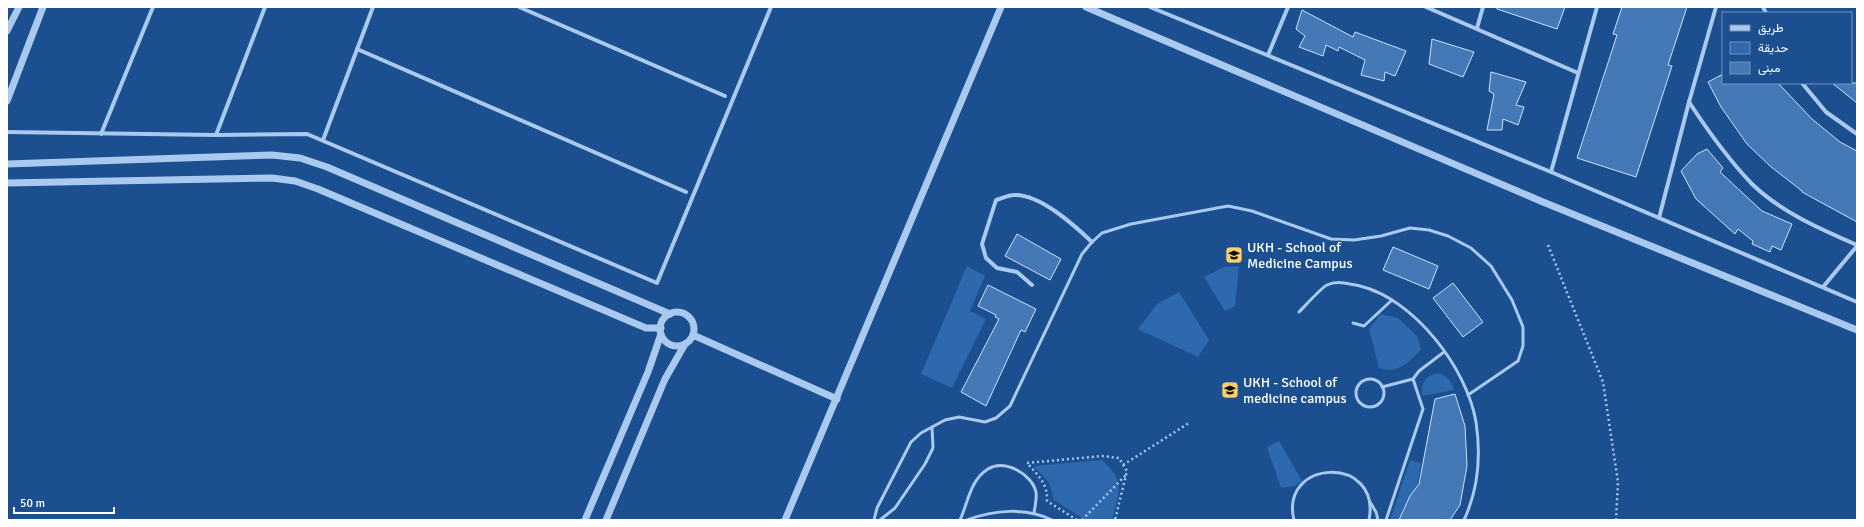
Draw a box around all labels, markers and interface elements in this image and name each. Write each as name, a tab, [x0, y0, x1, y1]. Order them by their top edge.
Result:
legend	[1722, 12, 1852, 84]
text: طريق	[1758, 21, 1784, 36]
text: حديقة	[1758, 41, 1788, 56]
text: مبنى	[1758, 61, 1780, 76]
place label: UKH - School of Medicine Campus	[1247, 239, 1353, 272]
school or university icon: UKH - School of Medicine Campus	[1224, 245, 1244, 265]
place label: UKH - School of medicine campus	[1243, 374, 1347, 407]
school or university icon: UKH - School of medicine campus	[1220, 380, 1240, 400]
scale bar	[14, 489, 114, 515]
text: 50 m	[20, 496, 45, 511]

